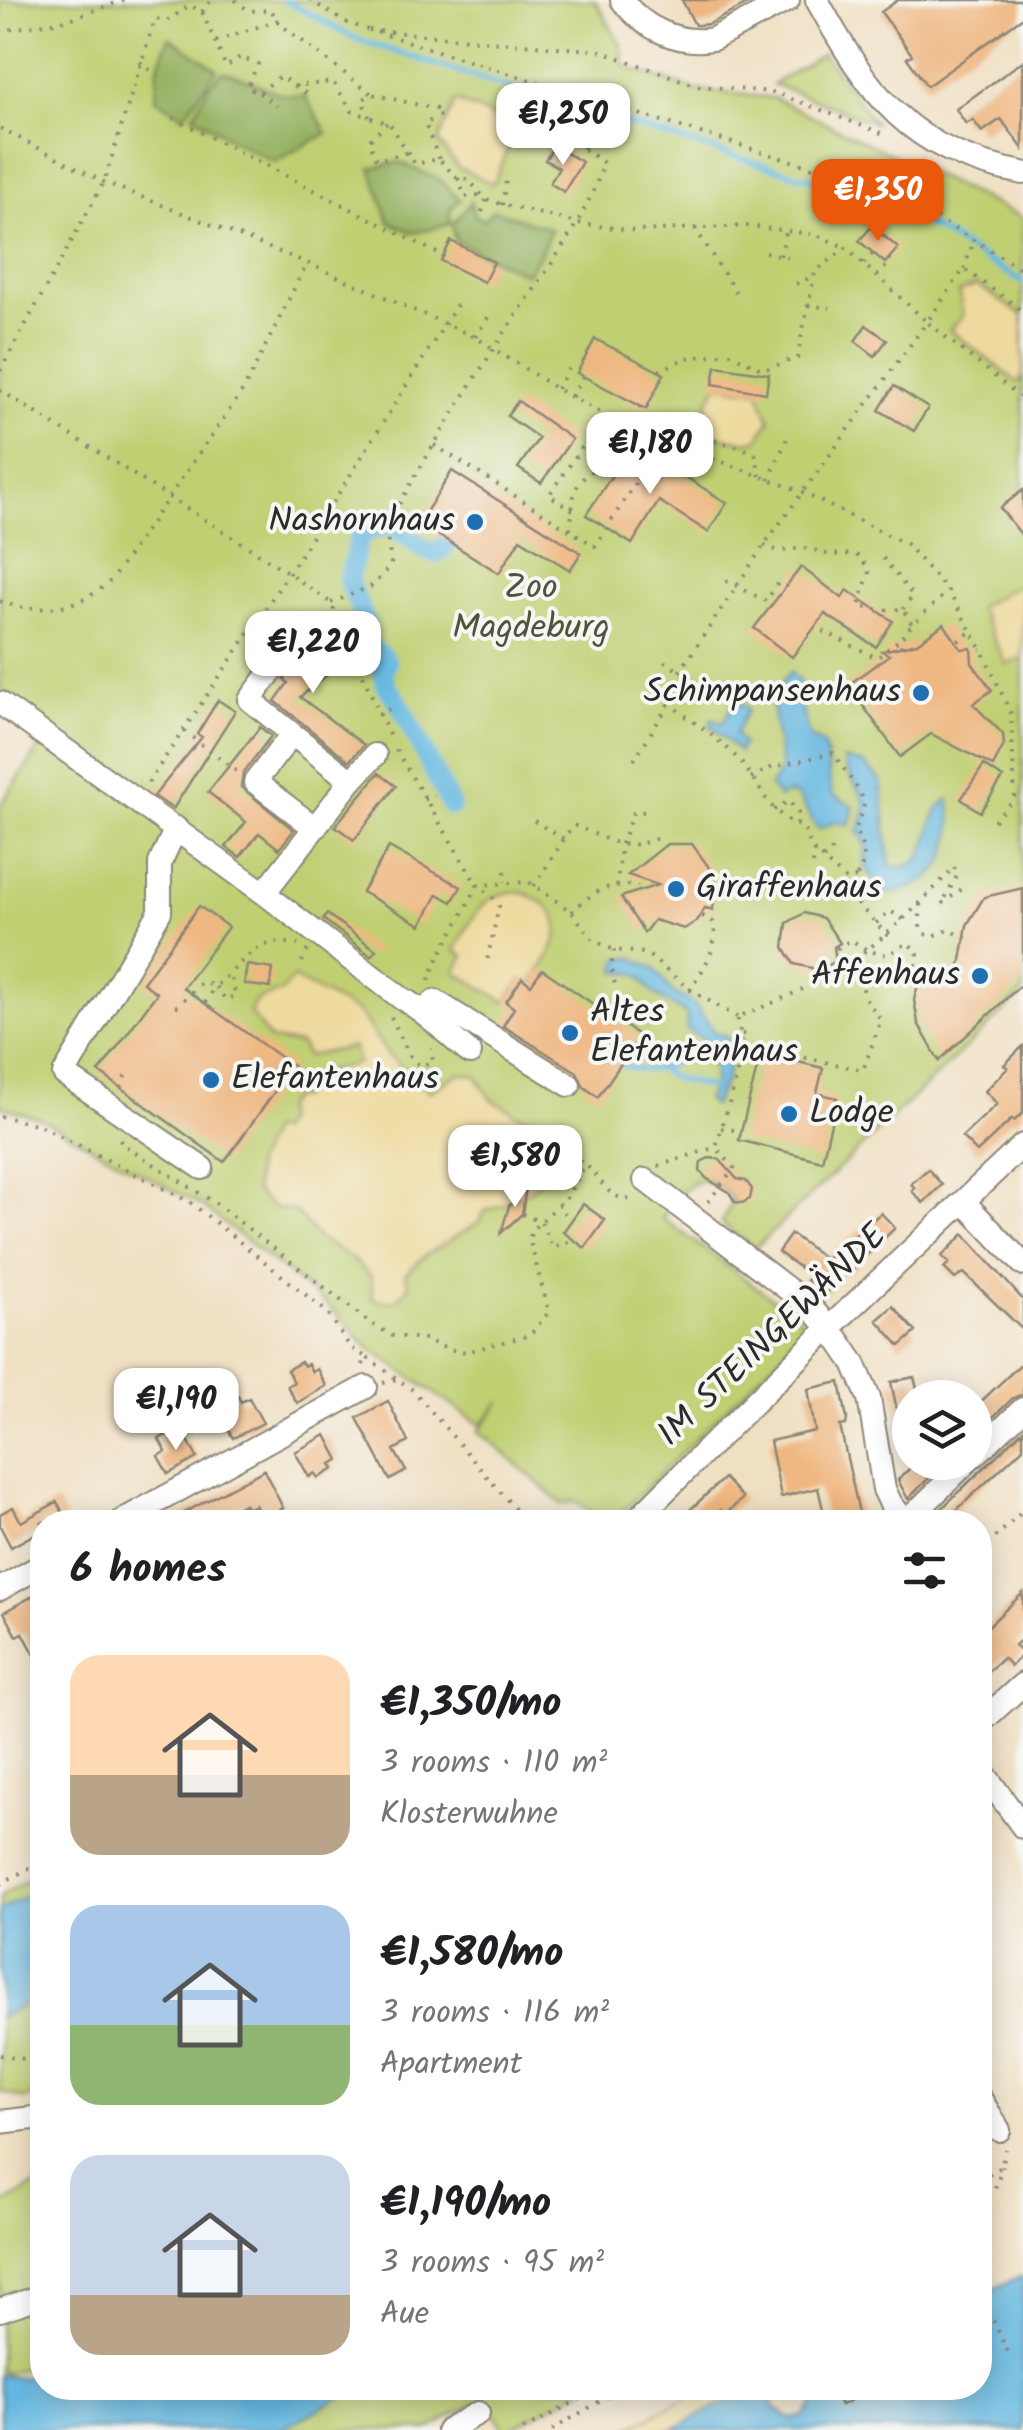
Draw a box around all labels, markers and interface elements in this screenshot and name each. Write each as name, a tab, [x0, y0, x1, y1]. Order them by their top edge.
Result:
pin: €1,250	[482, 83, 644, 168]
text: €1,250	[518, 90, 608, 141]
pin: €1,350	[797, 159, 959, 244]
text: €1,350	[834, 166, 922, 217]
pin: €1,180	[569, 412, 731, 497]
text: €1,180	[608, 419, 692, 470]
place label: Nashornhaus	[268, 494, 455, 550]
marker: Nashornhaus	[464, 511, 486, 533]
park label: Zoo Magdeburg	[452, 561, 610, 657]
pin: €1,220	[232, 611, 394, 696]
text: €1,220	[267, 618, 359, 669]
place label: Schimpansenhaus	[644, 665, 901, 721]
marker: Schimpansenhaus	[910, 682, 932, 704]
place label: Giraffenhaus	[696, 861, 881, 917]
marker: Giraffenhaus	[665, 878, 687, 900]
place label: Affenhaus	[811, 948, 960, 1004]
marker: Affenhaus	[969, 965, 991, 987]
place label: Altes Elefantenhaus	[590, 985, 798, 1081]
marker: Altes Elefantenhaus	[559, 1022, 581, 1044]
place label: Elefantenhaus	[231, 1052, 439, 1108]
marker: Elefantenhaus	[200, 1069, 222, 1091]
place label: Lodge	[809, 1086, 894, 1142]
marker: Lodge	[778, 1103, 800, 1125]
pin: €1,580	[434, 1125, 596, 1210]
text: €1,580	[470, 1132, 560, 1183]
street label: IM STEINGEWÄNDE	[645, 1210, 902, 1461]
pin: €1,190	[95, 1368, 257, 1453]
text: €1,190	[136, 1375, 216, 1426]
map controls	[892, 1380, 992, 1480]
button: layers	[892, 1380, 992, 1480]
text: 6 homes	[70, 1537, 226, 1604]
icon: filters	[897, 1543, 952, 1598]
text: €1,350/mo	[380, 1671, 561, 1738]
icon: home	[150, 1695, 270, 1815]
text: 3 rooms · 110 m²	[380, 1738, 607, 1789]
text: Klosterwuhne	[380, 1789, 558, 1840]
text: €1,580/mo	[380, 1921, 563, 1988]
icon: home	[150, 1945, 270, 2065]
text: 3 rooms · 116 m²	[380, 1988, 609, 2039]
text: Apartment	[380, 2039, 522, 2090]
text: €1,190/mo	[380, 2171, 551, 2238]
icon: home	[150, 2195, 270, 2315]
text: 3 rooms · 95 m²	[380, 2238, 604, 2289]
text: Aue	[380, 2289, 429, 2340]

